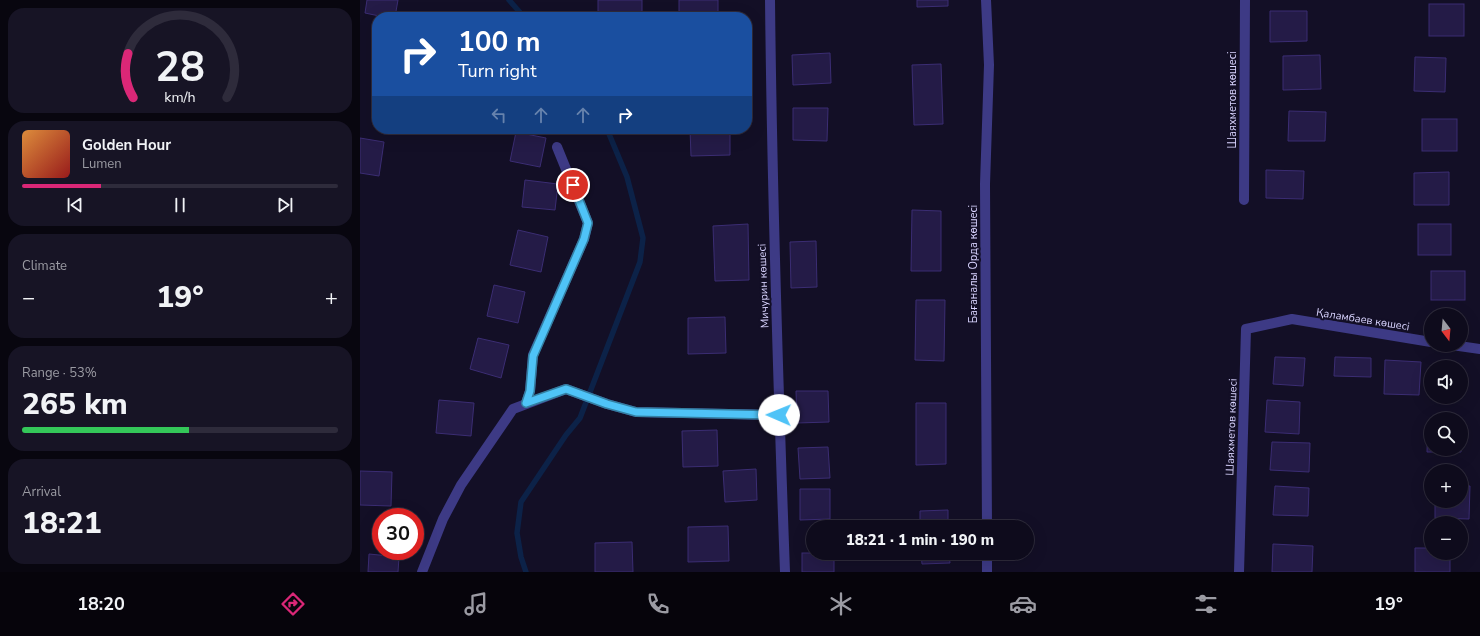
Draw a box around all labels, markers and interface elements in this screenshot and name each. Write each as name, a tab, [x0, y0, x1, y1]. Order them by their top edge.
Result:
text: 100 m	[458, 23, 541, 61]
icon: right	[392, 28, 444, 80]
text: 28	[155, 39, 205, 96]
street label: Шаяхметов көшесі	[1225, 51, 1240, 149]
text: Turn right	[458, 59, 537, 83]
text: km/h	[164, 88, 196, 107]
icon: left	[488, 104, 510, 126]
icon: ahead	[530, 104, 552, 126]
icon: ahead	[572, 104, 594, 126]
icon: right	[614, 104, 636, 126]
text: Golden Hour	[82, 135, 171, 155]
text: Lumen	[82, 155, 122, 173]
pin	[556, 168, 590, 202]
icon: arrive	[562, 174, 584, 196]
icon: previous	[64, 194, 86, 216]
icon: pause	[169, 194, 191, 216]
icon: next	[274, 194, 296, 216]
street label: Бағаналы Орда көшесі	[966, 205, 981, 323]
street label: Мичурин көшесі	[755, 243, 772, 328]
text: Climate	[22, 257, 67, 275]
text: 19°	[156, 277, 204, 318]
text: −	[22, 283, 35, 313]
text: +	[325, 283, 338, 313]
street label: Қаламбаев көшесі	[1315, 305, 1411, 334]
north arrow	[1424, 308, 1468, 352]
map controls	[1424, 308, 1468, 560]
button: sound	[1424, 360, 1468, 404]
text: Range · 53%	[22, 364, 97, 382]
street label: Шаяхметов көшесі	[1222, 378, 1241, 476]
text: 265 km	[22, 384, 128, 425]
position arrow	[758, 394, 800, 436]
button: search	[1424, 412, 1468, 456]
button: +	[1424, 464, 1468, 508]
text: Arrival	[22, 483, 61, 501]
text: 18:21	[22, 503, 102, 544]
speed limit sign: 30	[372, 508, 424, 560]
button: −	[1424, 516, 1468, 560]
text: 18:21 · 1 min · 190 m	[846, 530, 994, 550]
icon: directions	[279, 590, 307, 618]
icon: music	[462, 590, 490, 618]
icon: phone	[644, 590, 672, 618]
icon: climate	[827, 590, 855, 618]
icon: car	[1009, 590, 1037, 618]
icon: filters	[1192, 590, 1220, 618]
text: 18:20	[77, 592, 125, 616]
text: 19°	[1374, 592, 1403, 616]

